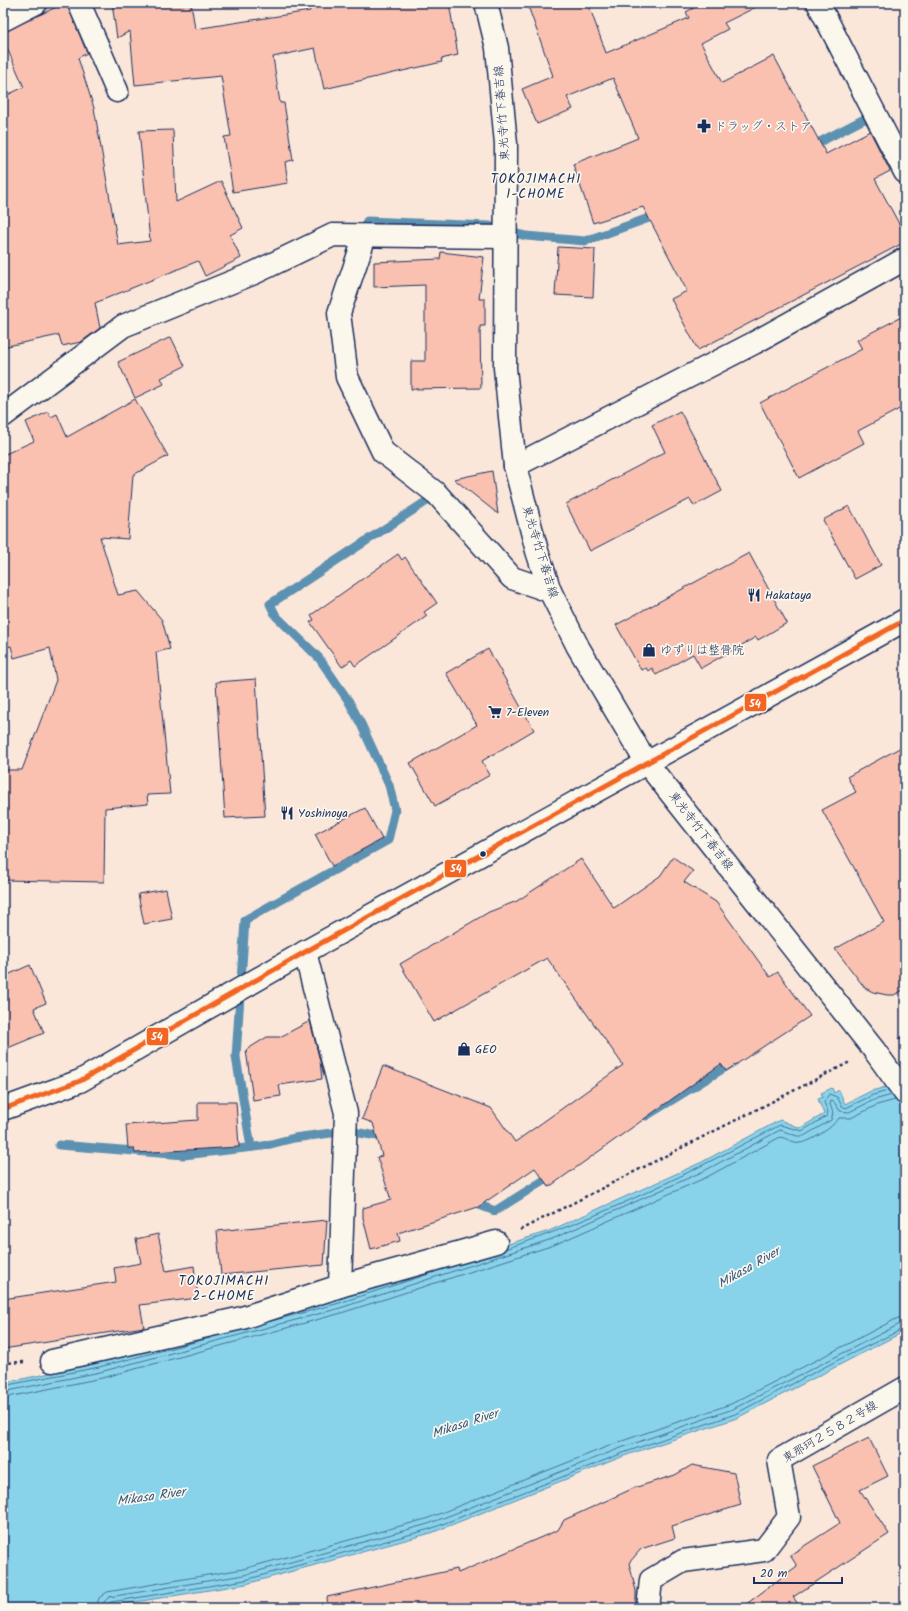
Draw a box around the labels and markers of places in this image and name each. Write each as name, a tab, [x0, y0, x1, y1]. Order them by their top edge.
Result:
place label: ドラッグ・ストア	[715, 117, 812, 136]
pharmacy icon: ドラッグ・ストア	[696, 118, 712, 134]
place label: Hakataya	[765, 586, 812, 605]
restaurant icon: Hakataya	[746, 587, 762, 603]
place label: ゆずりは整骨院	[660, 641, 744, 660]
shop icon: ゆずりは整骨院	[641, 642, 657, 658]
place label: 7-Eleven	[506, 703, 549, 722]
supermarket icon: 7-Eleven	[487, 704, 503, 720]
place label: Yoshinoya	[298, 804, 348, 823]
restaurant icon: Yoshinoya	[279, 805, 295, 821]
unlabelled marker	[478, 849, 488, 859]
place label: GEO	[475, 1040, 497, 1059]
shop icon: GEO	[456, 1041, 472, 1057]

